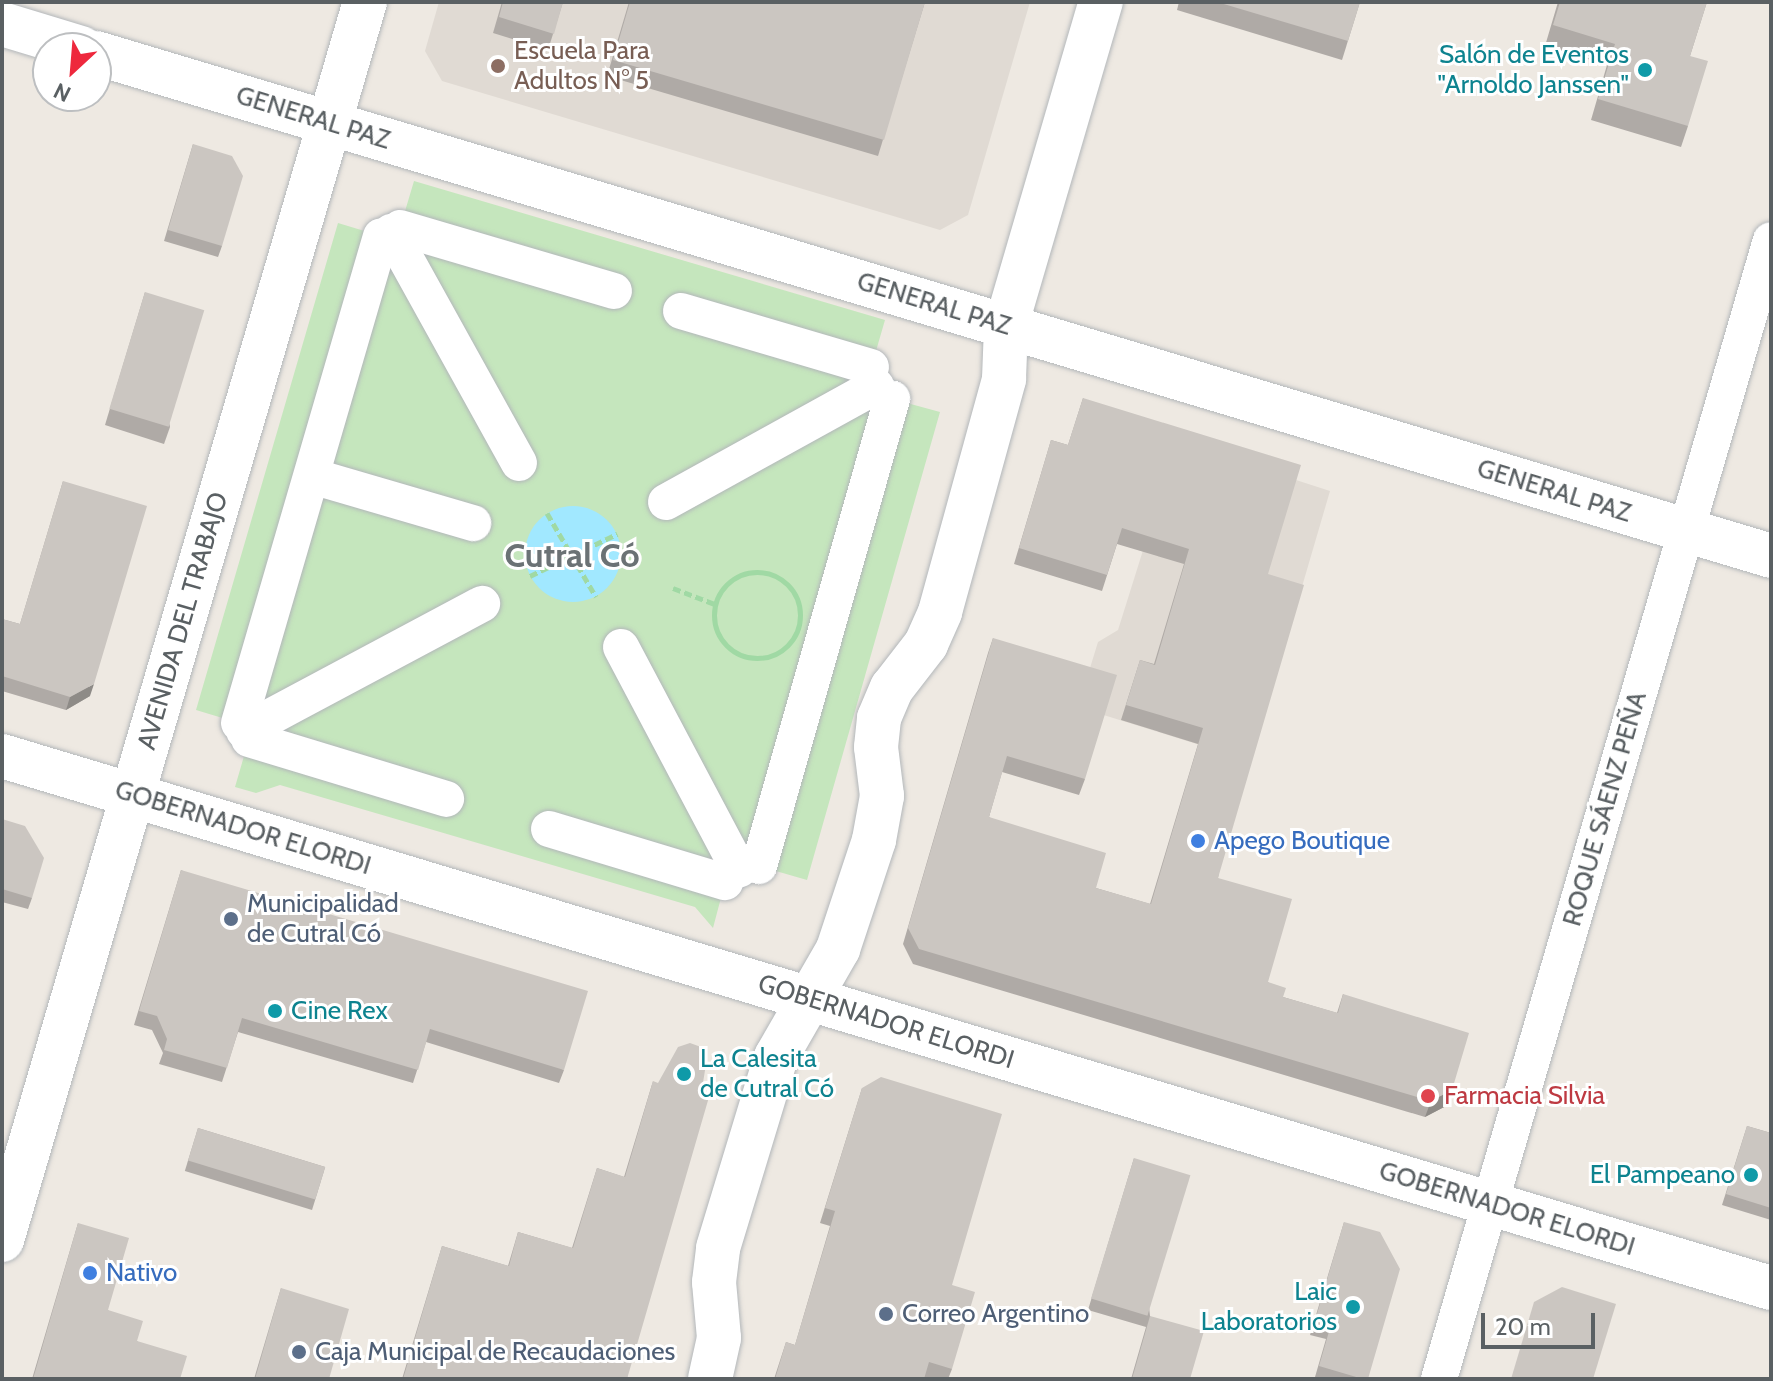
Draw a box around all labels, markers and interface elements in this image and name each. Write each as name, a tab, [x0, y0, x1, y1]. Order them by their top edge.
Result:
north arrow	[32, 32, 112, 112]
place label: Escuela Para Adultos N° 5	[514, 35, 650, 96]
place label: Salón de Eventos "Arnoldo Janssen"	[1437, 39, 1629, 100]
marker: Escuela Para Adultos N° 5	[489, 57, 507, 75]
marker: Salón de Eventos "Arnoldo Janssen"	[1636, 61, 1654, 79]
text: N	[49, 77, 75, 108]
street label: GENERAL PAZ	[232, 80, 394, 156]
street label: GENERAL PAZ	[853, 266, 1015, 342]
street label: GENERAL PAZ	[1473, 453, 1635, 529]
street label: AVENIDA DEL TRABAJO	[131, 489, 235, 753]
district label: Cutral Có	[504, 536, 640, 576]
street label: ROQUE SÁENZ PEÑA	[1557, 688, 1653, 930]
street label: GOBERNADOR ELORDI	[111, 774, 375, 882]
place label: Apego Boutique	[1214, 825, 1390, 857]
marker: Apego Boutique	[1189, 832, 1207, 850]
place label: Municipalidad de Cutral Có	[247, 888, 399, 950]
marker: Municipalidad de Cutral Có	[222, 910, 240, 928]
street label: GOBERNADOR ELORDI	[754, 968, 1018, 1076]
place label: Cine Rex	[291, 995, 388, 1027]
marker: Cine Rex	[266, 1002, 284, 1020]
place label: La Calesita de Cutral Có	[700, 1043, 834, 1104]
marker: La Calesita de Cutral Có	[675, 1065, 693, 1083]
place label: Farmacia Silvia	[1444, 1080, 1605, 1112]
marker: Farmacia Silvia	[1419, 1087, 1437, 1105]
street label: GOBERNADOR ELORDI	[1375, 1155, 1639, 1263]
place label: El Pampeano	[1590, 1159, 1735, 1191]
marker: El Pampeano	[1742, 1166, 1760, 1184]
place label: Nativo	[106, 1257, 177, 1289]
marker: Nativo	[81, 1264, 99, 1282]
place label: Laic Laboratorios	[1201, 1276, 1337, 1338]
scale bar	[1485, 1297, 1599, 1347]
place label: Correo Argentino	[902, 1298, 1089, 1330]
marker: Laic Laboratorios	[1344, 1298, 1362, 1316]
marker: Correo Argentino	[877, 1305, 895, 1323]
text: 20 m	[1495, 1312, 1551, 1341]
place label: Caja Municipal de Recaudaciones	[315, 1336, 675, 1368]
marker: Caja Municipal de Recaudaciones	[290, 1343, 308, 1361]

